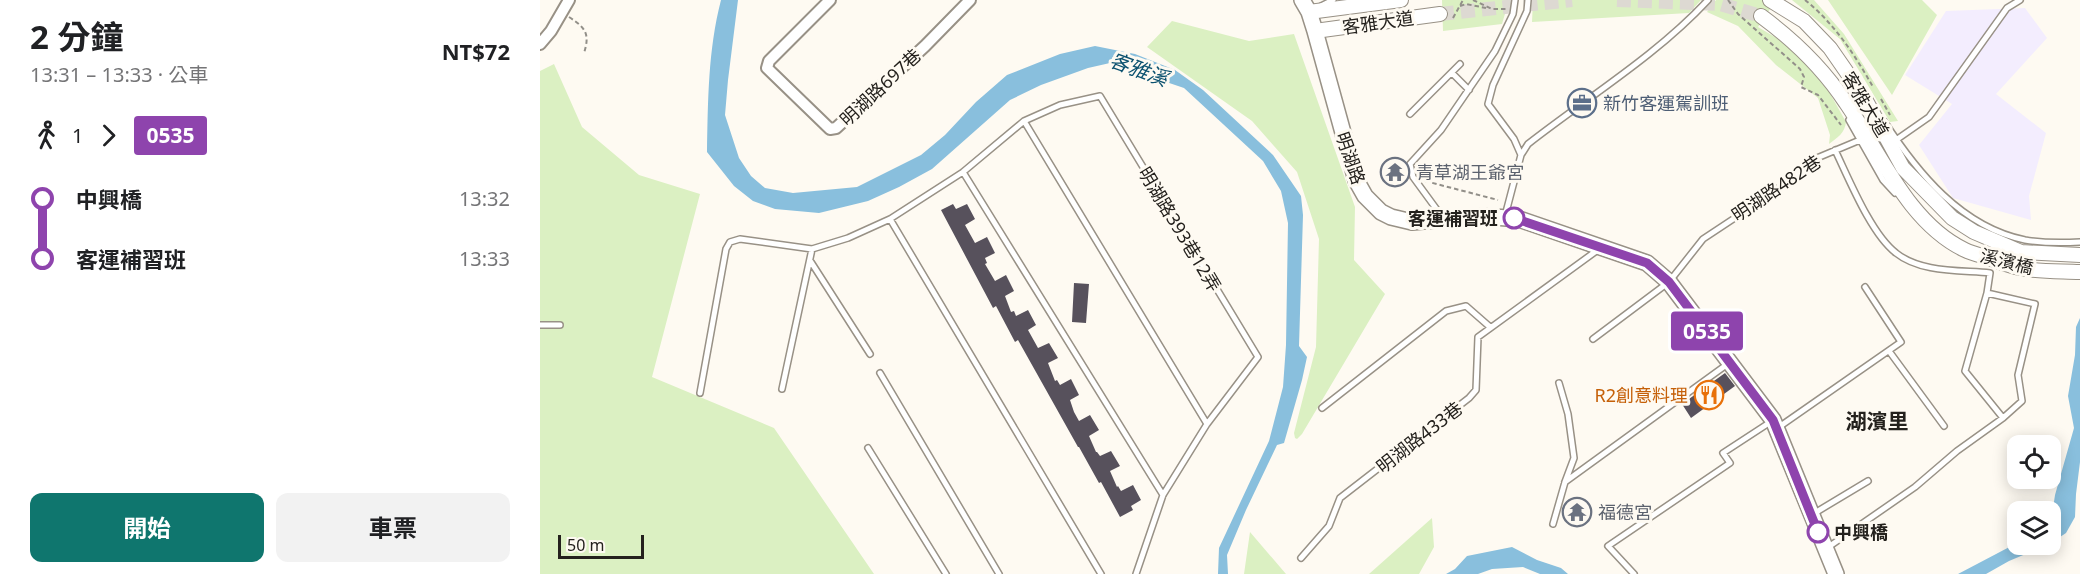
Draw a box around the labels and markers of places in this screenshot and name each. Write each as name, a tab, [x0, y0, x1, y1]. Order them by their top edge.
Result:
office icon: 新竹客運駕訓班	[1566, 87, 1598, 119]
place label: 新竹客運駕訓班	[1603, 91, 1729, 115]
temple icon: 青草湖王爺宮	[1379, 156, 1411, 188]
place label: 青草湖王爺宮	[1416, 160, 1524, 184]
place label: 客運補習班	[1408, 206, 1498, 230]
marker: 客運補習班	[1503, 207, 1525, 229]
restaurant icon: R2創意料理	[1693, 379, 1725, 411]
place label: R2創意料理	[1595, 383, 1688, 407]
temple icon: 福德宮	[1561, 496, 1593, 528]
place label: 福德宮	[1598, 500, 1652, 524]
place label: 中興橋	[1834, 520, 1888, 544]
marker: 中興橋	[1807, 521, 1829, 543]

